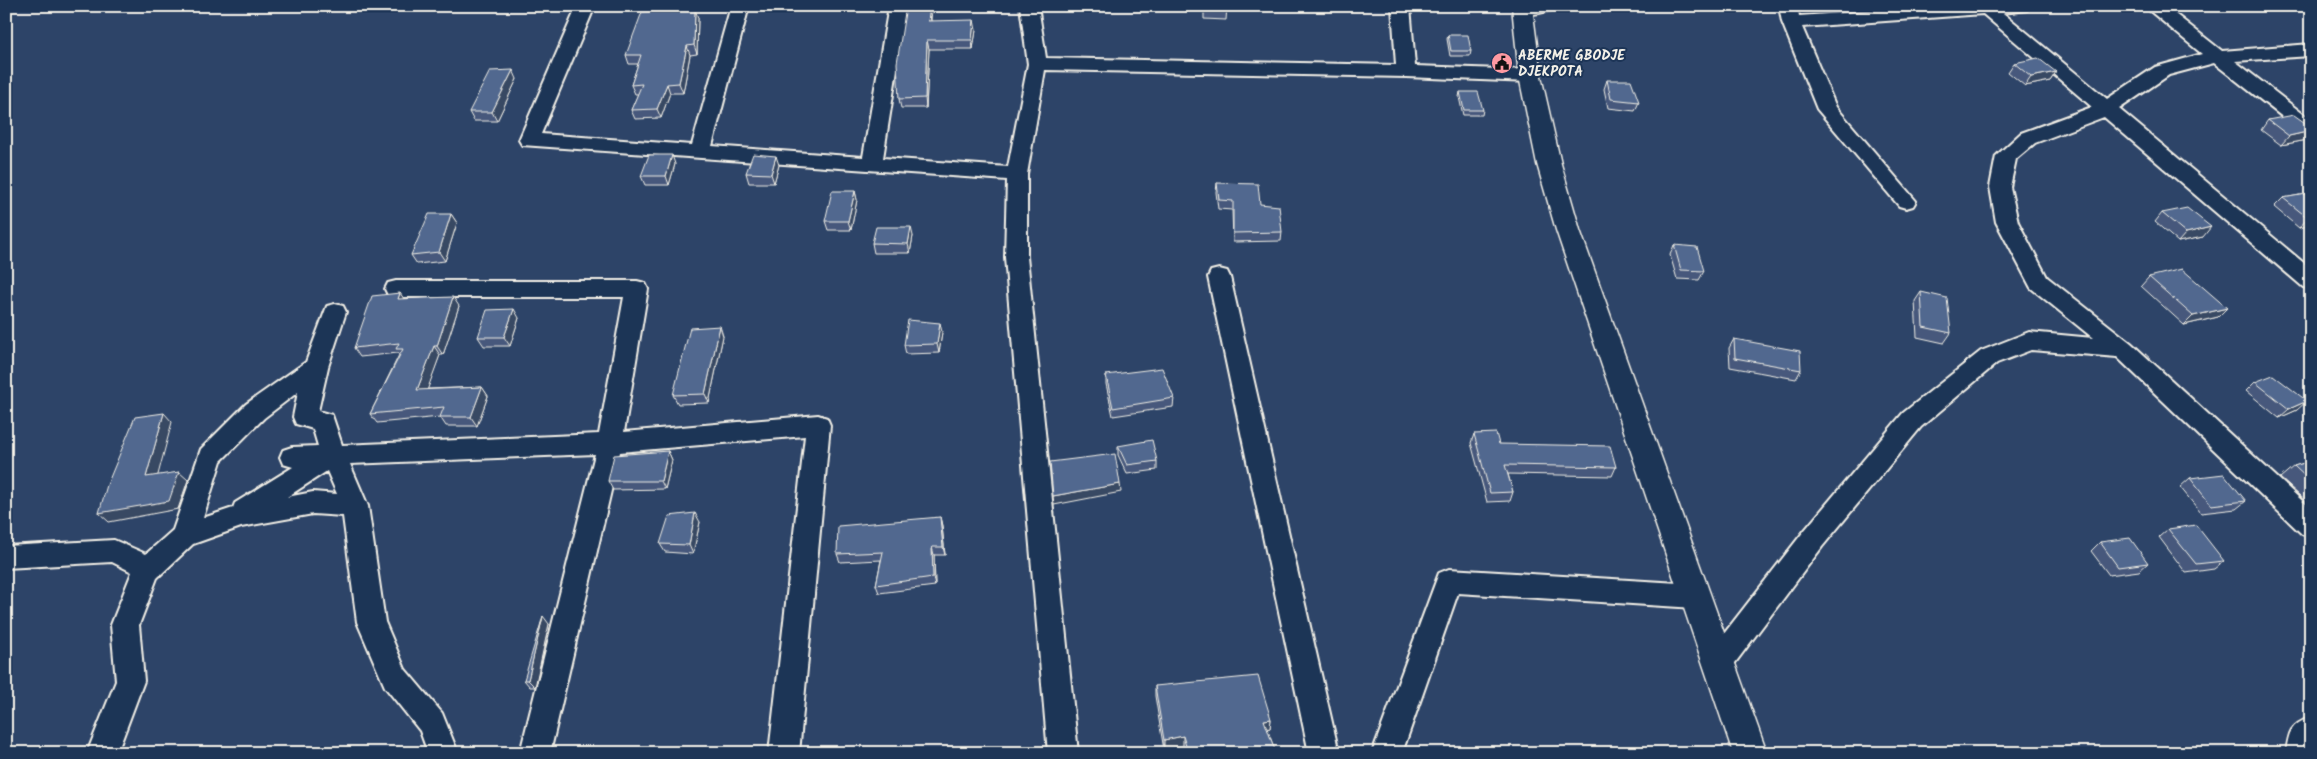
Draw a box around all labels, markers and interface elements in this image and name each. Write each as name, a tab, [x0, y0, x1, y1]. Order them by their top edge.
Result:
place label: ABERME GBODJE DJEKPOTA	[1518, 45, 1626, 83]
public building icon: ABERME GBODJE DJEKPOTA	[1490, 51, 1514, 75]

